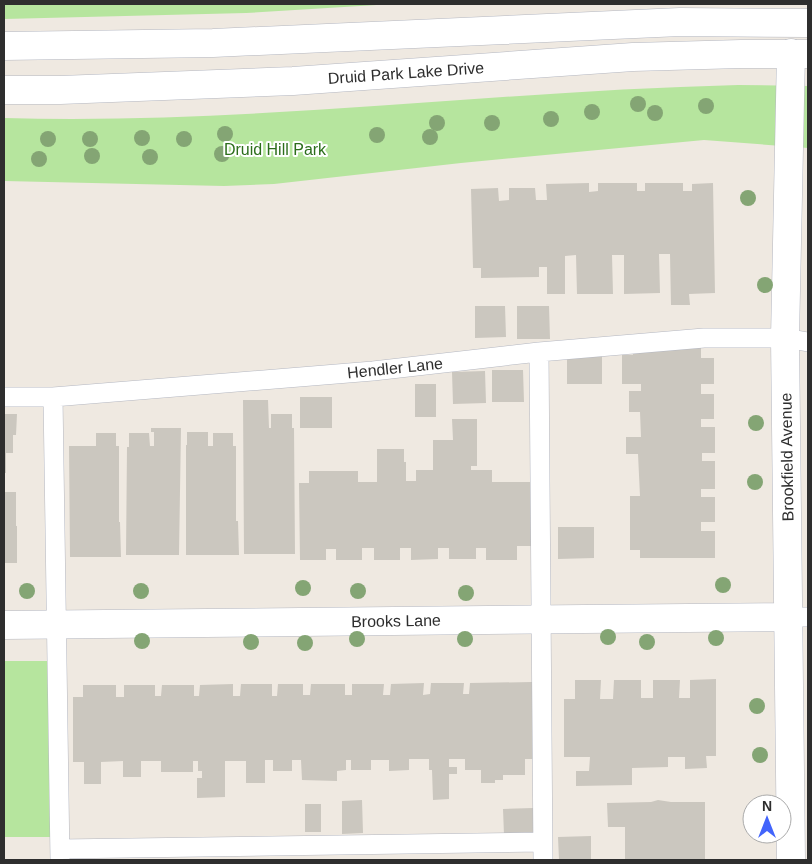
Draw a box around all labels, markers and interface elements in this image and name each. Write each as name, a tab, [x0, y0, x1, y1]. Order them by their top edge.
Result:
street label: Druid Park Lake Drive	[327, 59, 485, 87]
park label: Druid Hill Park	[224, 141, 327, 158]
street label: Hendler Lane	[346, 355, 444, 381]
street label: Brookfield Avenue	[777, 392, 797, 521]
street label: Brooks Lane	[351, 612, 441, 630]
north arrow	[742, 794, 792, 844]
text: N	[762, 798, 772, 814]

